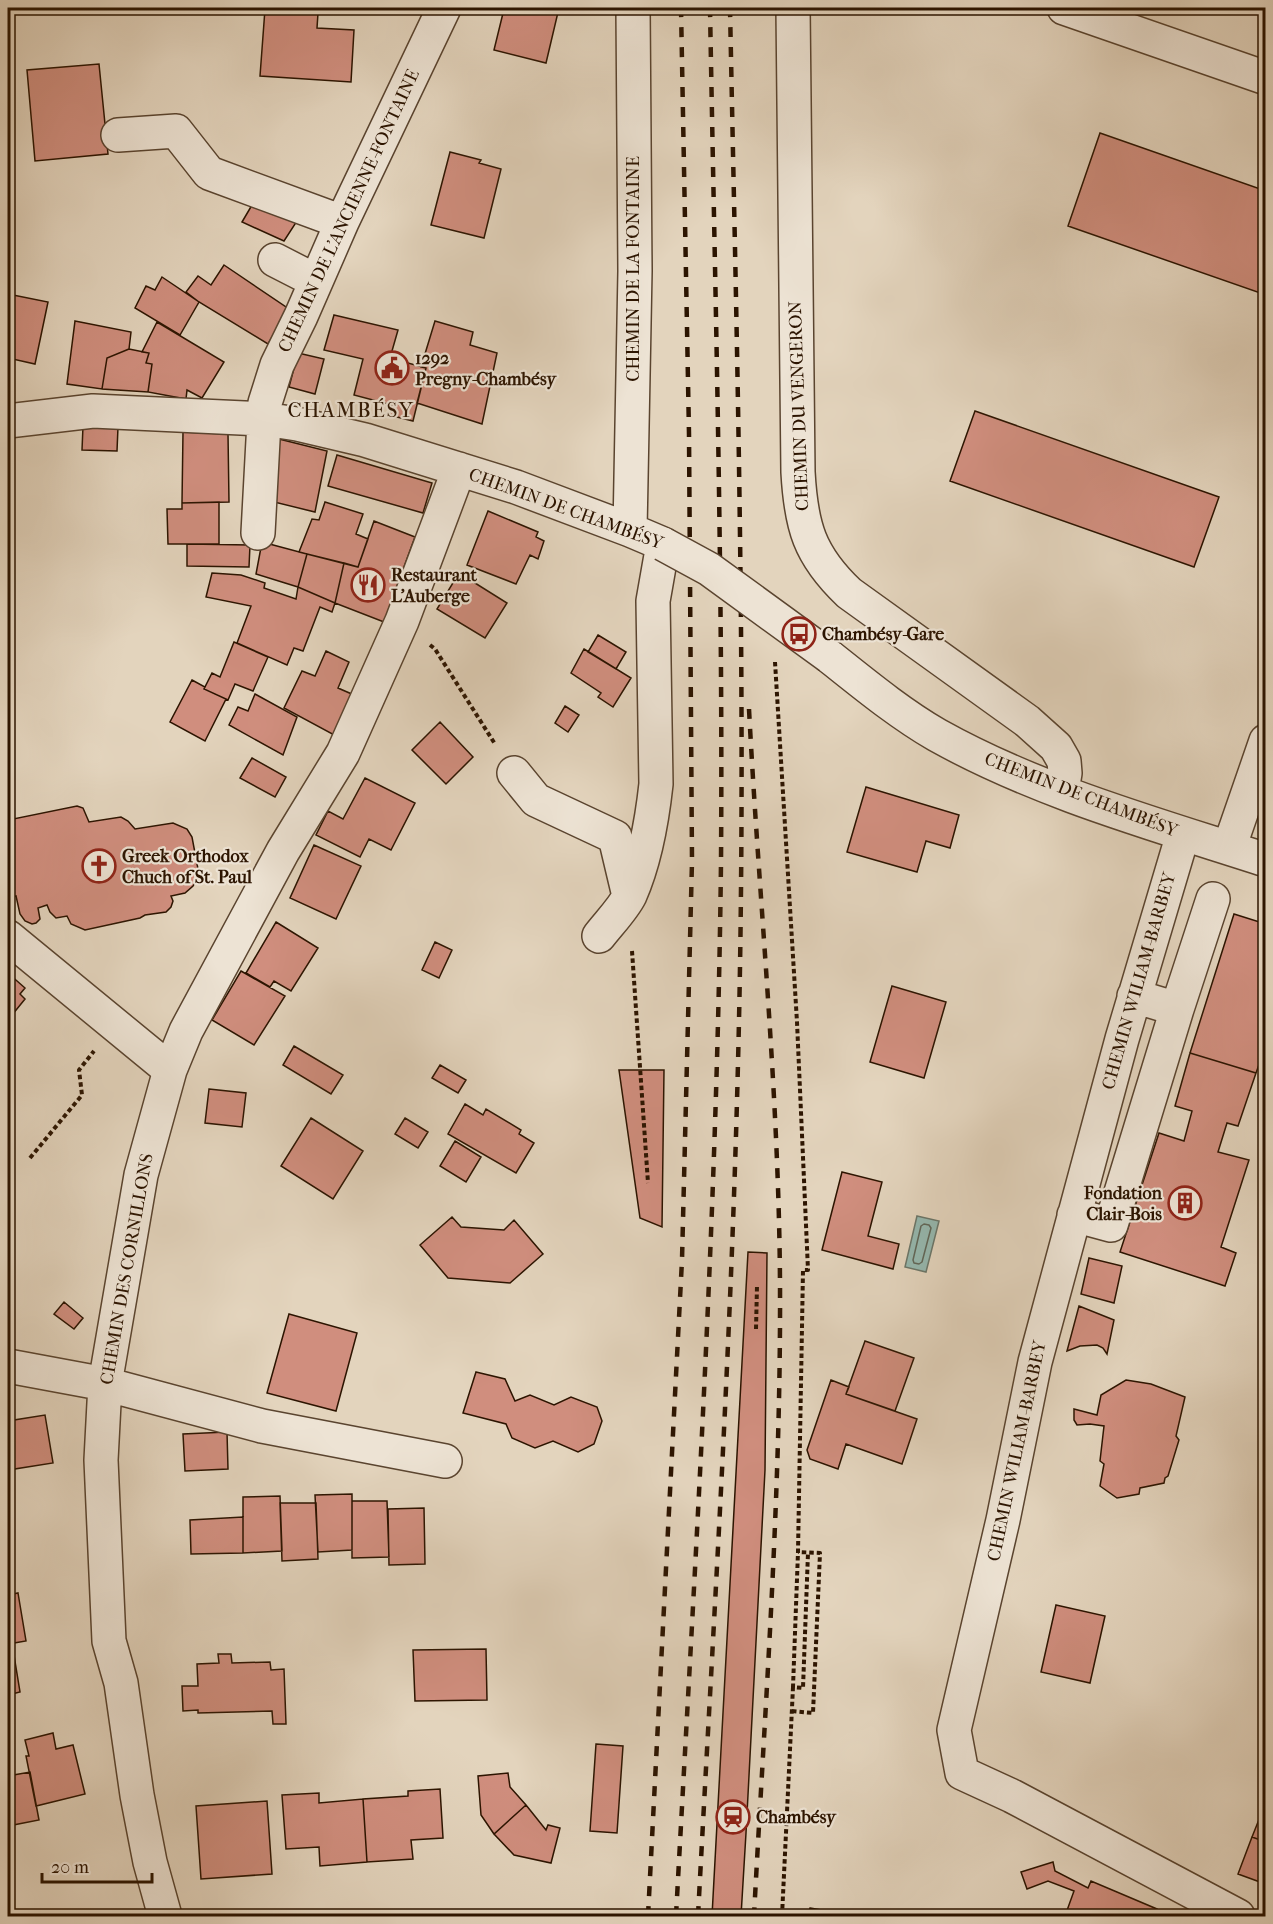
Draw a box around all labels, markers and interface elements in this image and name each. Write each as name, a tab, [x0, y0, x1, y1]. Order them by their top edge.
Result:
street label: CHEMIN DE L'ANCIENNE-FONTAINE	[274, 66, 424, 356]
street label: CHEMIN DE LA FONTAINE	[623, 156, 644, 382]
street label: CHEMIN DU VENGERON	[785, 300, 813, 511]
place label: 1292 Pregny-Chambésy	[415, 348, 557, 390]
public building icon: 1292 Pregny-Chambésy	[374, 350, 410, 386]
district label: CHAMBÉSY	[287, 398, 415, 422]
street label: CHEMIN DE CHAMBÉSY	[466, 463, 667, 554]
place label: Restaurant L'Auberge	[391, 565, 478, 607]
restaurant icon: Restaurant L'Auberge	[350, 567, 386, 603]
bus stop icon: Chambésy-Gare	[781, 616, 817, 652]
place label: Chambésy-Gare	[822, 624, 944, 645]
street label: CHEMIN DE CHAMBÉSY	[981, 747, 1182, 842]
place label: Greek Orthodox Chuch of St. Paul	[122, 846, 253, 888]
church icon: Greek Orthodox Chuch of St. Paul	[81, 848, 117, 884]
street label: CHEMIN WILIAM-BARBEY	[1098, 869, 1180, 1092]
street label: CHEMIN DES CORNILLONS	[96, 1152, 158, 1386]
place label: Fondation Clair-Bois	[1083, 1183, 1163, 1225]
building icon: Fondation Clair-Bois	[1167, 1185, 1203, 1221]
street label: CHEMIN WILIAM-BARBEY	[983, 1338, 1051, 1563]
station icon: Chambésy	[715, 1799, 751, 1835]
place label: Chambésy	[756, 1807, 837, 1828]
scale bar	[42, 1846, 152, 1884]
text: 20 m	[51, 1857, 89, 1878]

